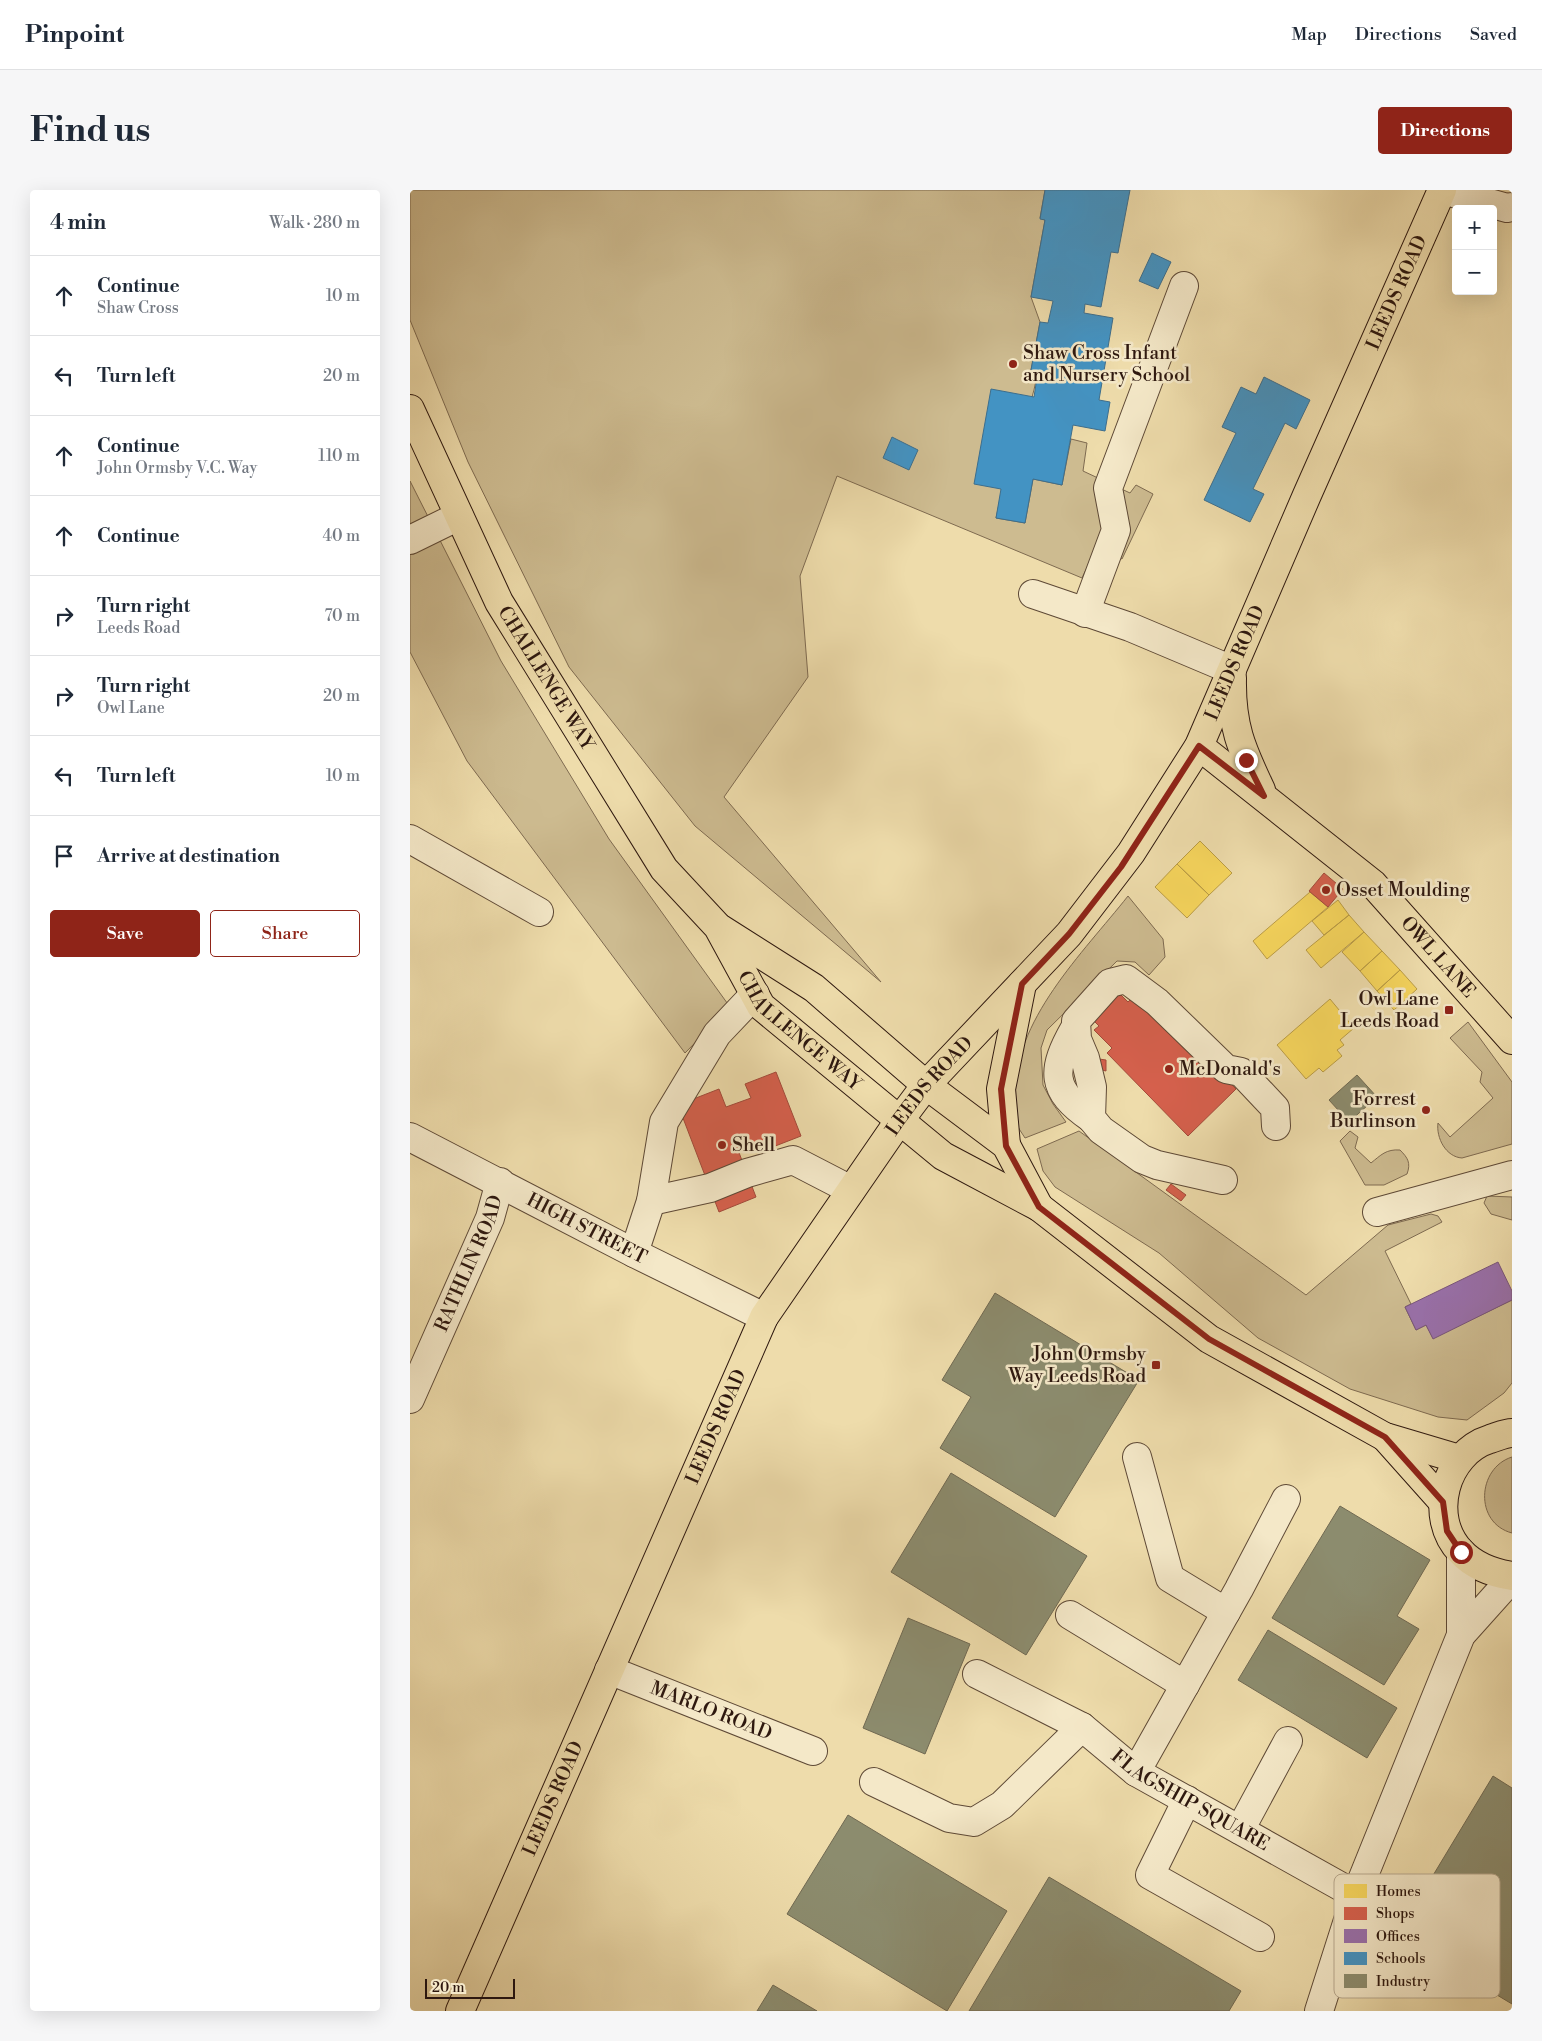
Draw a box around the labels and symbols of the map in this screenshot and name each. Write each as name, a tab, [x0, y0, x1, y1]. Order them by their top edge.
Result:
street label: LEEDS ROAD	[1361, 231, 1432, 354]
place label: Shaw Cross Infant and Nursery School	[1023, 341, 1191, 387]
marker: Shaw Cross Infant and Nursery School	[1007, 358, 1019, 370]
street label: CHALLENGE WAY	[492, 601, 600, 756]
street label: LEEDS ROAD	[1199, 601, 1270, 724]
route end	[1235, 749, 1258, 772]
place label: Osset Moulding	[1336, 878, 1470, 902]
marker: Osset Moulding	[1320, 884, 1332, 896]
street label: OWL LANE	[1395, 911, 1481, 1003]
street label: CHALLENGE WAY	[732, 967, 868, 1097]
place label: Owl Lane Leeds Road	[1340, 987, 1439, 1033]
marker: Owl Lane Leeds Road	[1443, 1004, 1455, 1016]
street label: LEEDS ROAD	[880, 1031, 978, 1140]
place label: McDonald's	[1179, 1057, 1281, 1081]
marker: McDonald's	[1163, 1063, 1175, 1075]
place label: Forrest Burlinson	[1329, 1087, 1416, 1133]
marker: Forrest Burlinson	[1420, 1104, 1432, 1116]
place label: Shell	[732, 1133, 775, 1157]
marker: Shell	[716, 1139, 728, 1151]
street label: HIGH STREET	[522, 1187, 651, 1269]
street label: RATHLIN ROAD	[429, 1192, 508, 1335]
place label: John Ormsby Way Leeds Road	[1008, 1342, 1147, 1388]
marker: John Ormsby Way Leeds Road	[1150, 1359, 1162, 1371]
street label: LEEDS ROAD	[680, 1365, 752, 1488]
route start	[1450, 1541, 1473, 1564]
street label: MARLO ROAD	[647, 1676, 776, 1746]
street label: LEEDS ROAD	[517, 1737, 589, 1860]
street label: FLAGSHIP SQUARE	[1106, 1744, 1274, 1856]
legend	[1334, 1874, 1500, 1998]
text: Homes	[1376, 1883, 1421, 1901]
text: Shops	[1376, 1905, 1414, 1923]
text: Offices	[1376, 1928, 1420, 1946]
text: Schools	[1376, 1950, 1425, 1968]
text: Industry	[1376, 1973, 1430, 1991]
scale bar	[425, 1976, 515, 1999]

